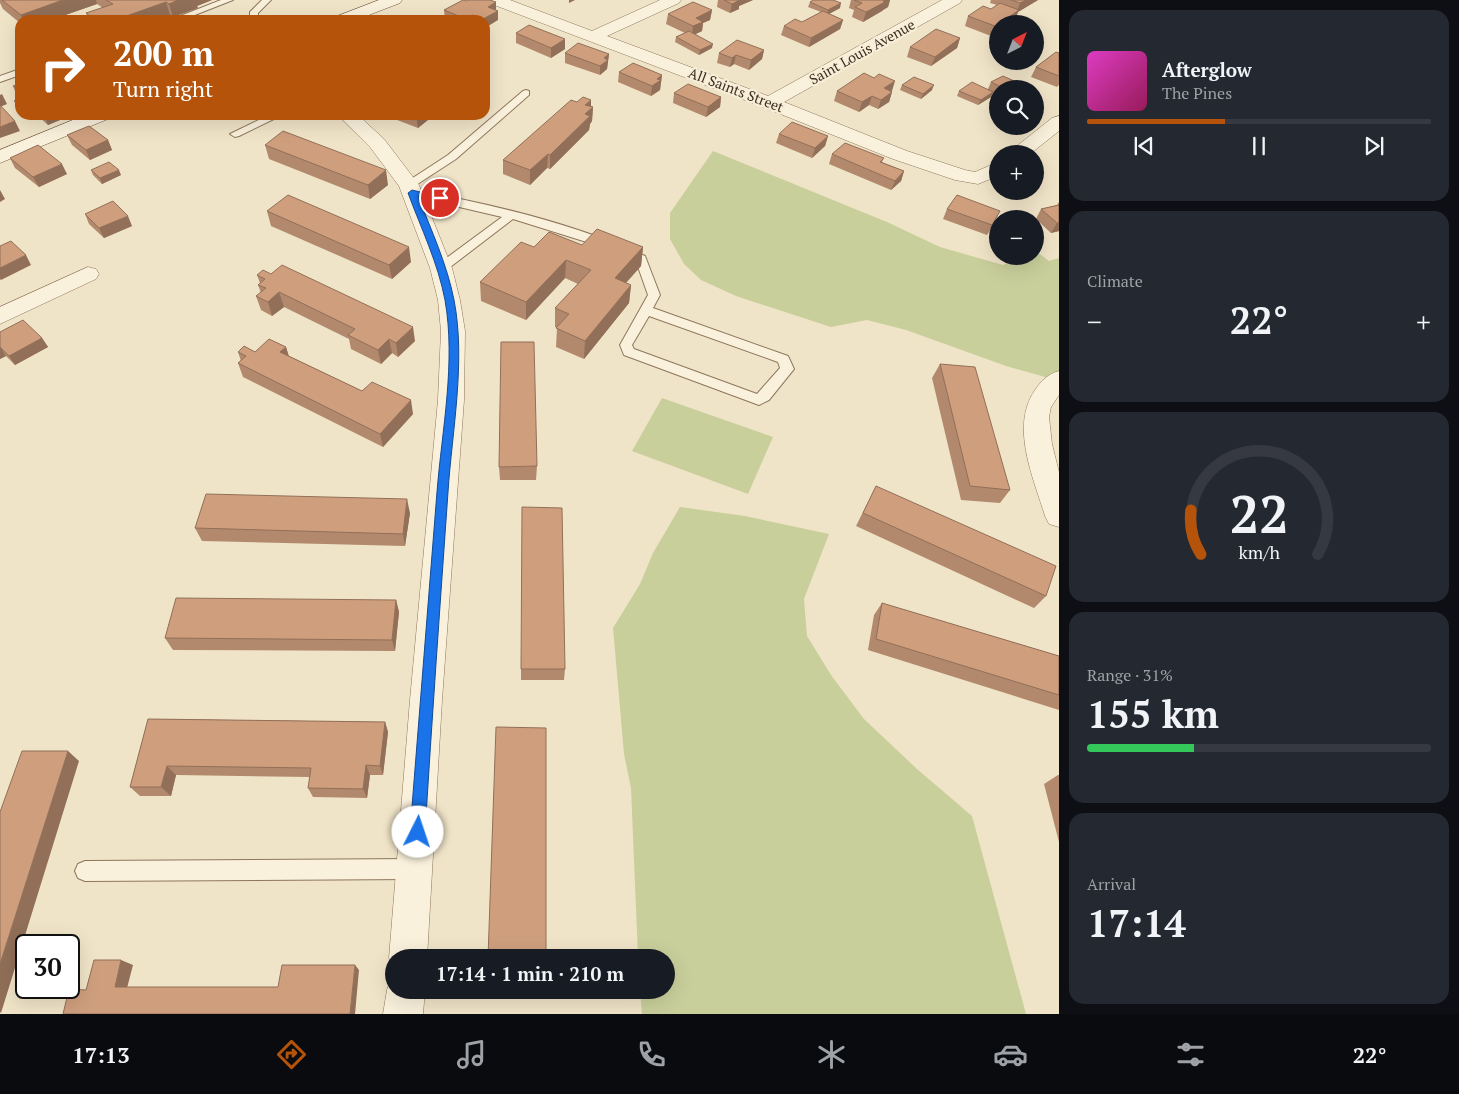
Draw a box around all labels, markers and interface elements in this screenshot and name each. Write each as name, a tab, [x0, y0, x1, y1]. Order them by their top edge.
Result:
street label: Saint Louis Avenue	[805, 15, 918, 89]
north arrow	[989, 15, 1044, 70]
map controls	[989, 15, 1044, 265]
text: 200 m	[113, 30, 214, 76]
icon: right	[30, 35, 95, 100]
text: Afterglow	[1162, 57, 1252, 82]
street label: All Saints Street	[686, 63, 787, 117]
text: Turn right	[113, 74, 213, 103]
button: search	[989, 80, 1044, 135]
text: The Pines	[1162, 82, 1232, 104]
icon: previous	[1130, 132, 1158, 160]
icon: pause	[1245, 132, 1273, 160]
icon: next	[1360, 132, 1388, 160]
button: +	[989, 145, 1044, 200]
pin	[419, 177, 461, 219]
icon: arrive	[426, 184, 454, 212]
button: −	[989, 210, 1044, 265]
text: Climate	[1087, 270, 1143, 292]
text: 22°	[1230, 295, 1288, 345]
text: −	[1087, 303, 1102, 340]
text: +	[1416, 303, 1431, 340]
text: 22	[1230, 479, 1288, 548]
text: km/h	[1238, 540, 1280, 564]
text: Range · 31%	[1087, 664, 1173, 686]
text: 155 km	[1087, 689, 1219, 739]
position arrow	[391, 805, 443, 857]
text: Arrival	[1087, 873, 1136, 895]
text: 17:14	[1087, 898, 1186, 948]
speed limit sign: 30	[15, 934, 80, 999]
text: 17:14 · 1 min · 210 m	[436, 961, 624, 986]
icon: directions	[274, 1037, 309, 1072]
icon: music	[454, 1037, 489, 1072]
icon: phone	[634, 1037, 669, 1072]
icon: climate	[814, 1037, 849, 1072]
icon: car	[993, 1037, 1028, 1072]
icon: filters	[1173, 1037, 1208, 1072]
text: 17:13	[72, 1040, 130, 1069]
text: 22°	[1353, 1040, 1387, 1069]

